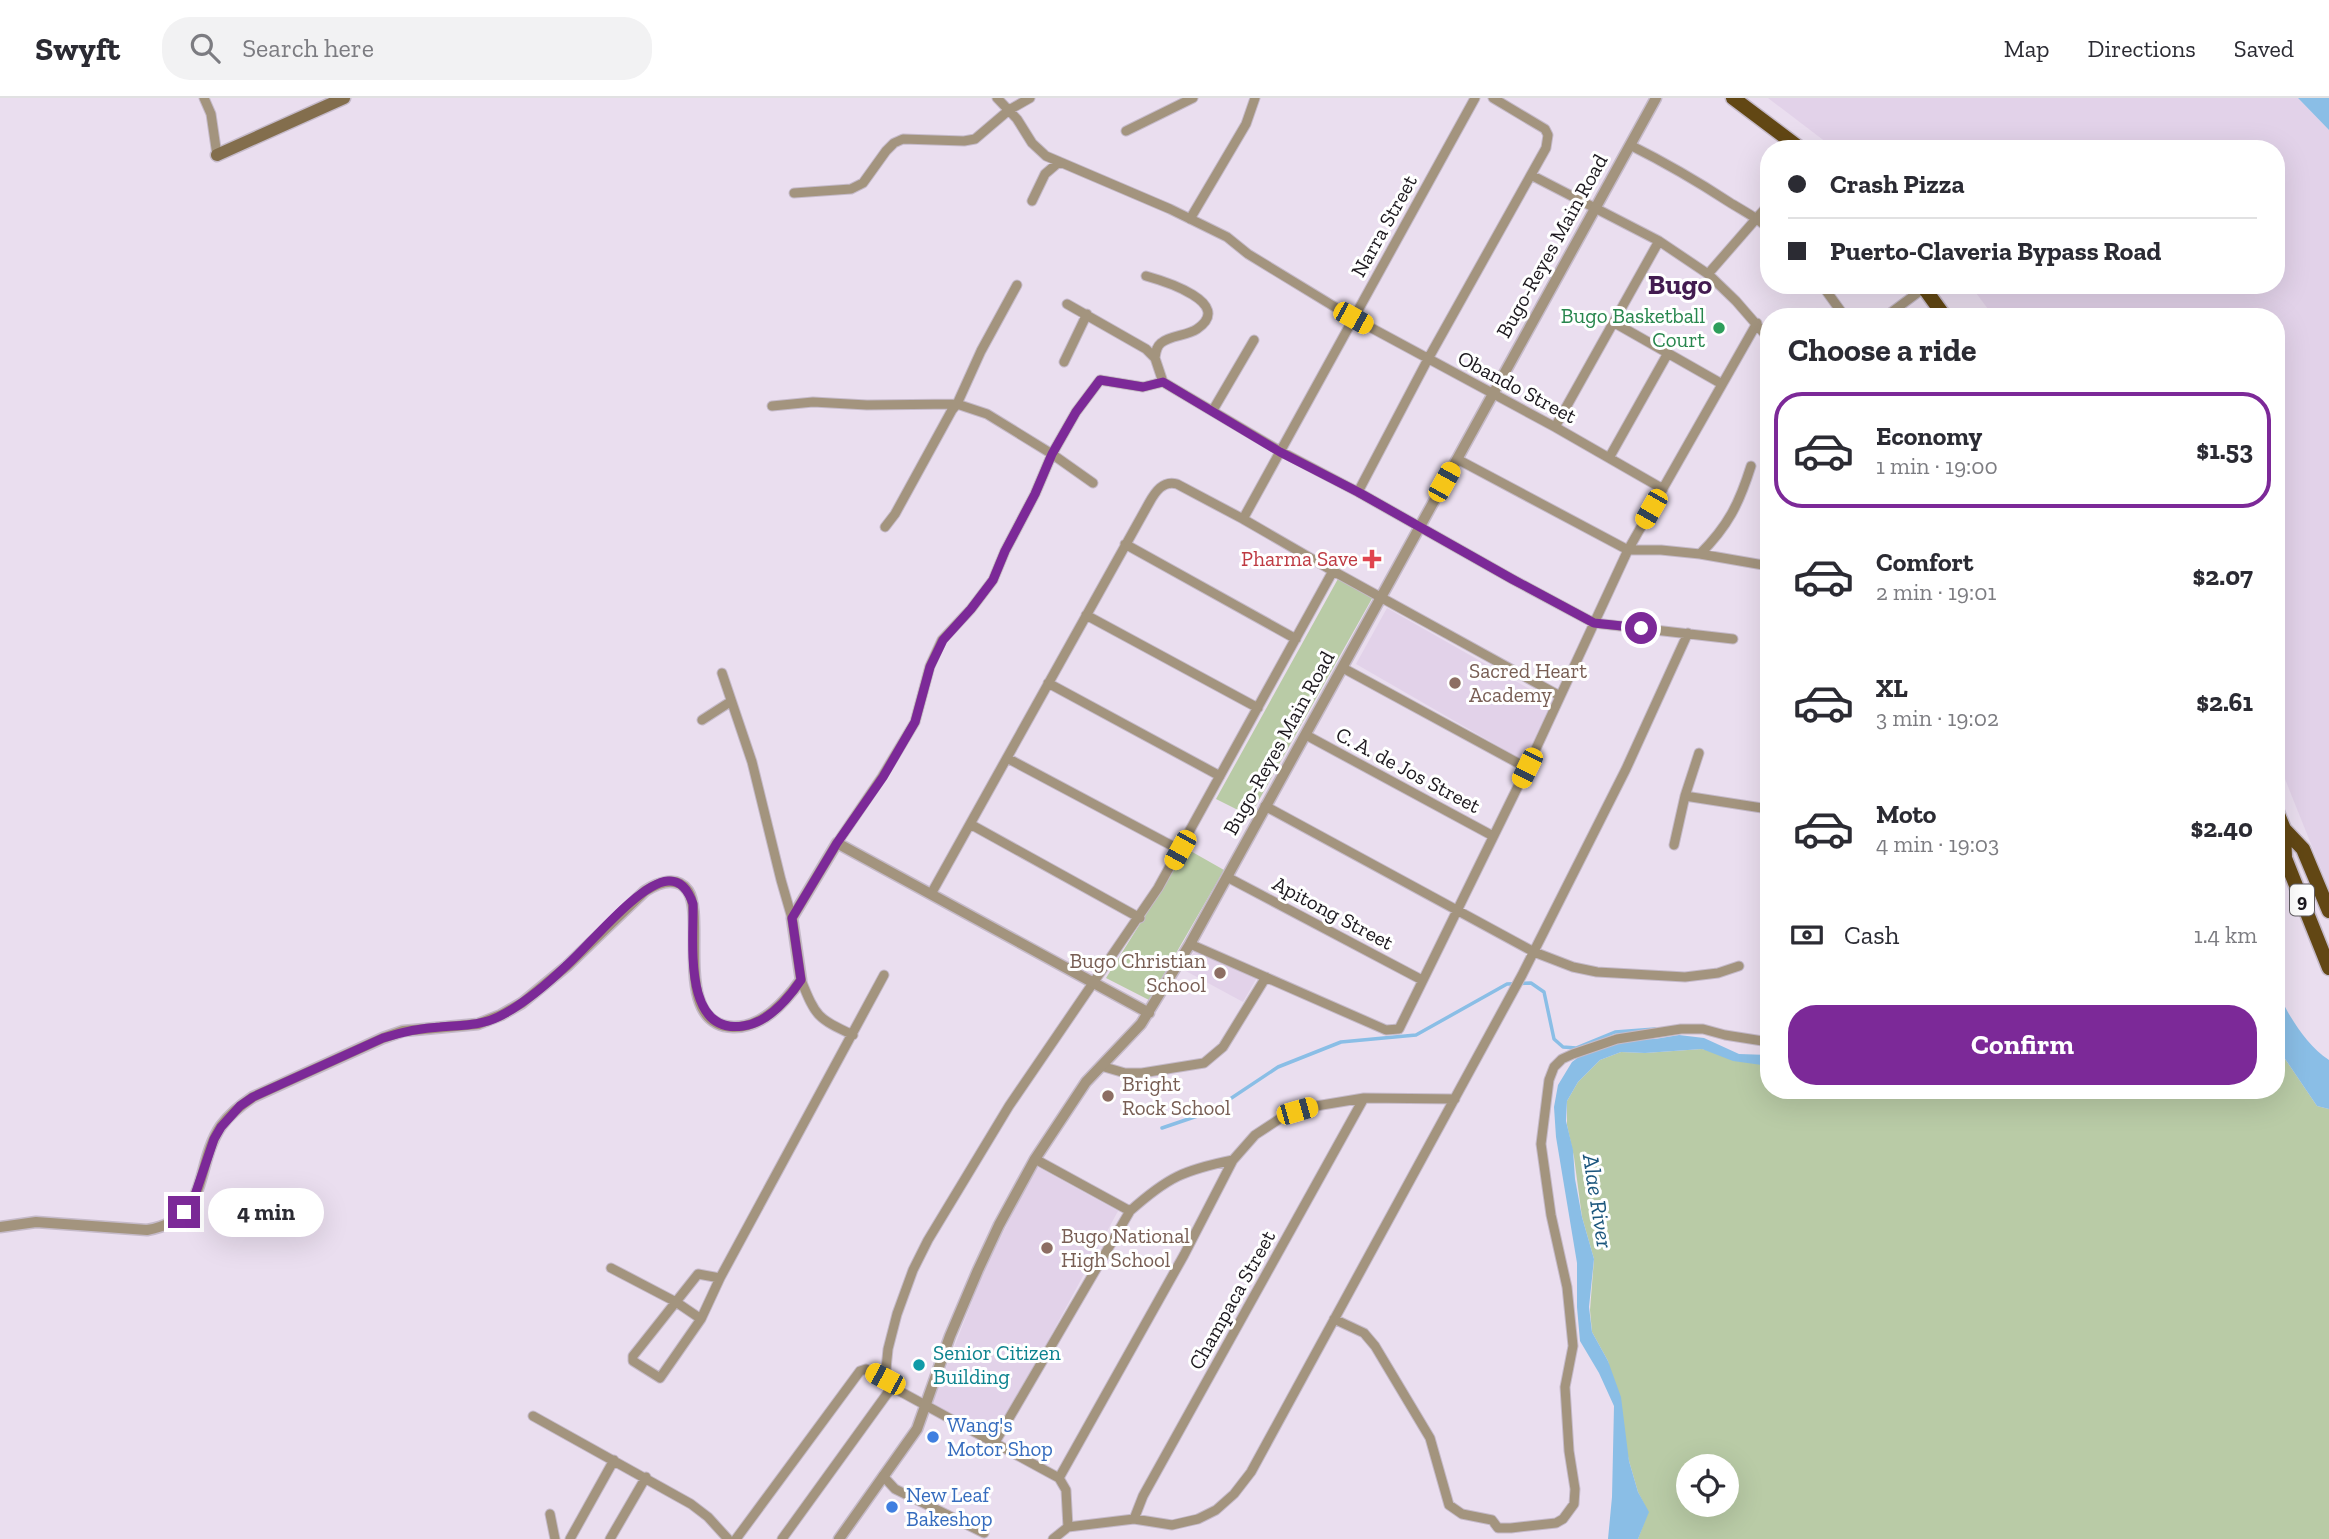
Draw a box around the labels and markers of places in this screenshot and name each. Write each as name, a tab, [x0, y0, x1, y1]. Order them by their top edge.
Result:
place label: Bugo Basketball Court	[1561, 303, 1705, 352]
marker: Bugo Basketball Court	[1711, 320, 1727, 336]
place label: Pharma Save	[1241, 546, 1358, 571]
marker: Pharma Save	[1364, 551, 1380, 567]
place label: Sacred Heart Academy	[1469, 658, 1587, 707]
marker: Sacred Heart Academy	[1447, 675, 1463, 691]
place label: Bugo Christian School	[1069, 948, 1206, 997]
marker: Bugo Christian School	[1212, 965, 1228, 981]
place label: Bright Rock School	[1122, 1071, 1231, 1120]
marker: Bright Rock School	[1100, 1088, 1116, 1104]
place label: Bugo National High School	[1061, 1223, 1190, 1272]
marker: Bugo National High School	[1039, 1240, 1055, 1256]
place label: Senior Citizen Building	[933, 1340, 1061, 1389]
marker: Senior Citizen Building	[911, 1357, 927, 1373]
place label: Wang's Motor Shop	[947, 1412, 1053, 1461]
marker: Wang's Motor Shop	[925, 1429, 941, 1445]
place label: New Leaf Bakeshop	[906, 1482, 993, 1531]
marker: New Leaf Bakeshop	[884, 1499, 900, 1515]

